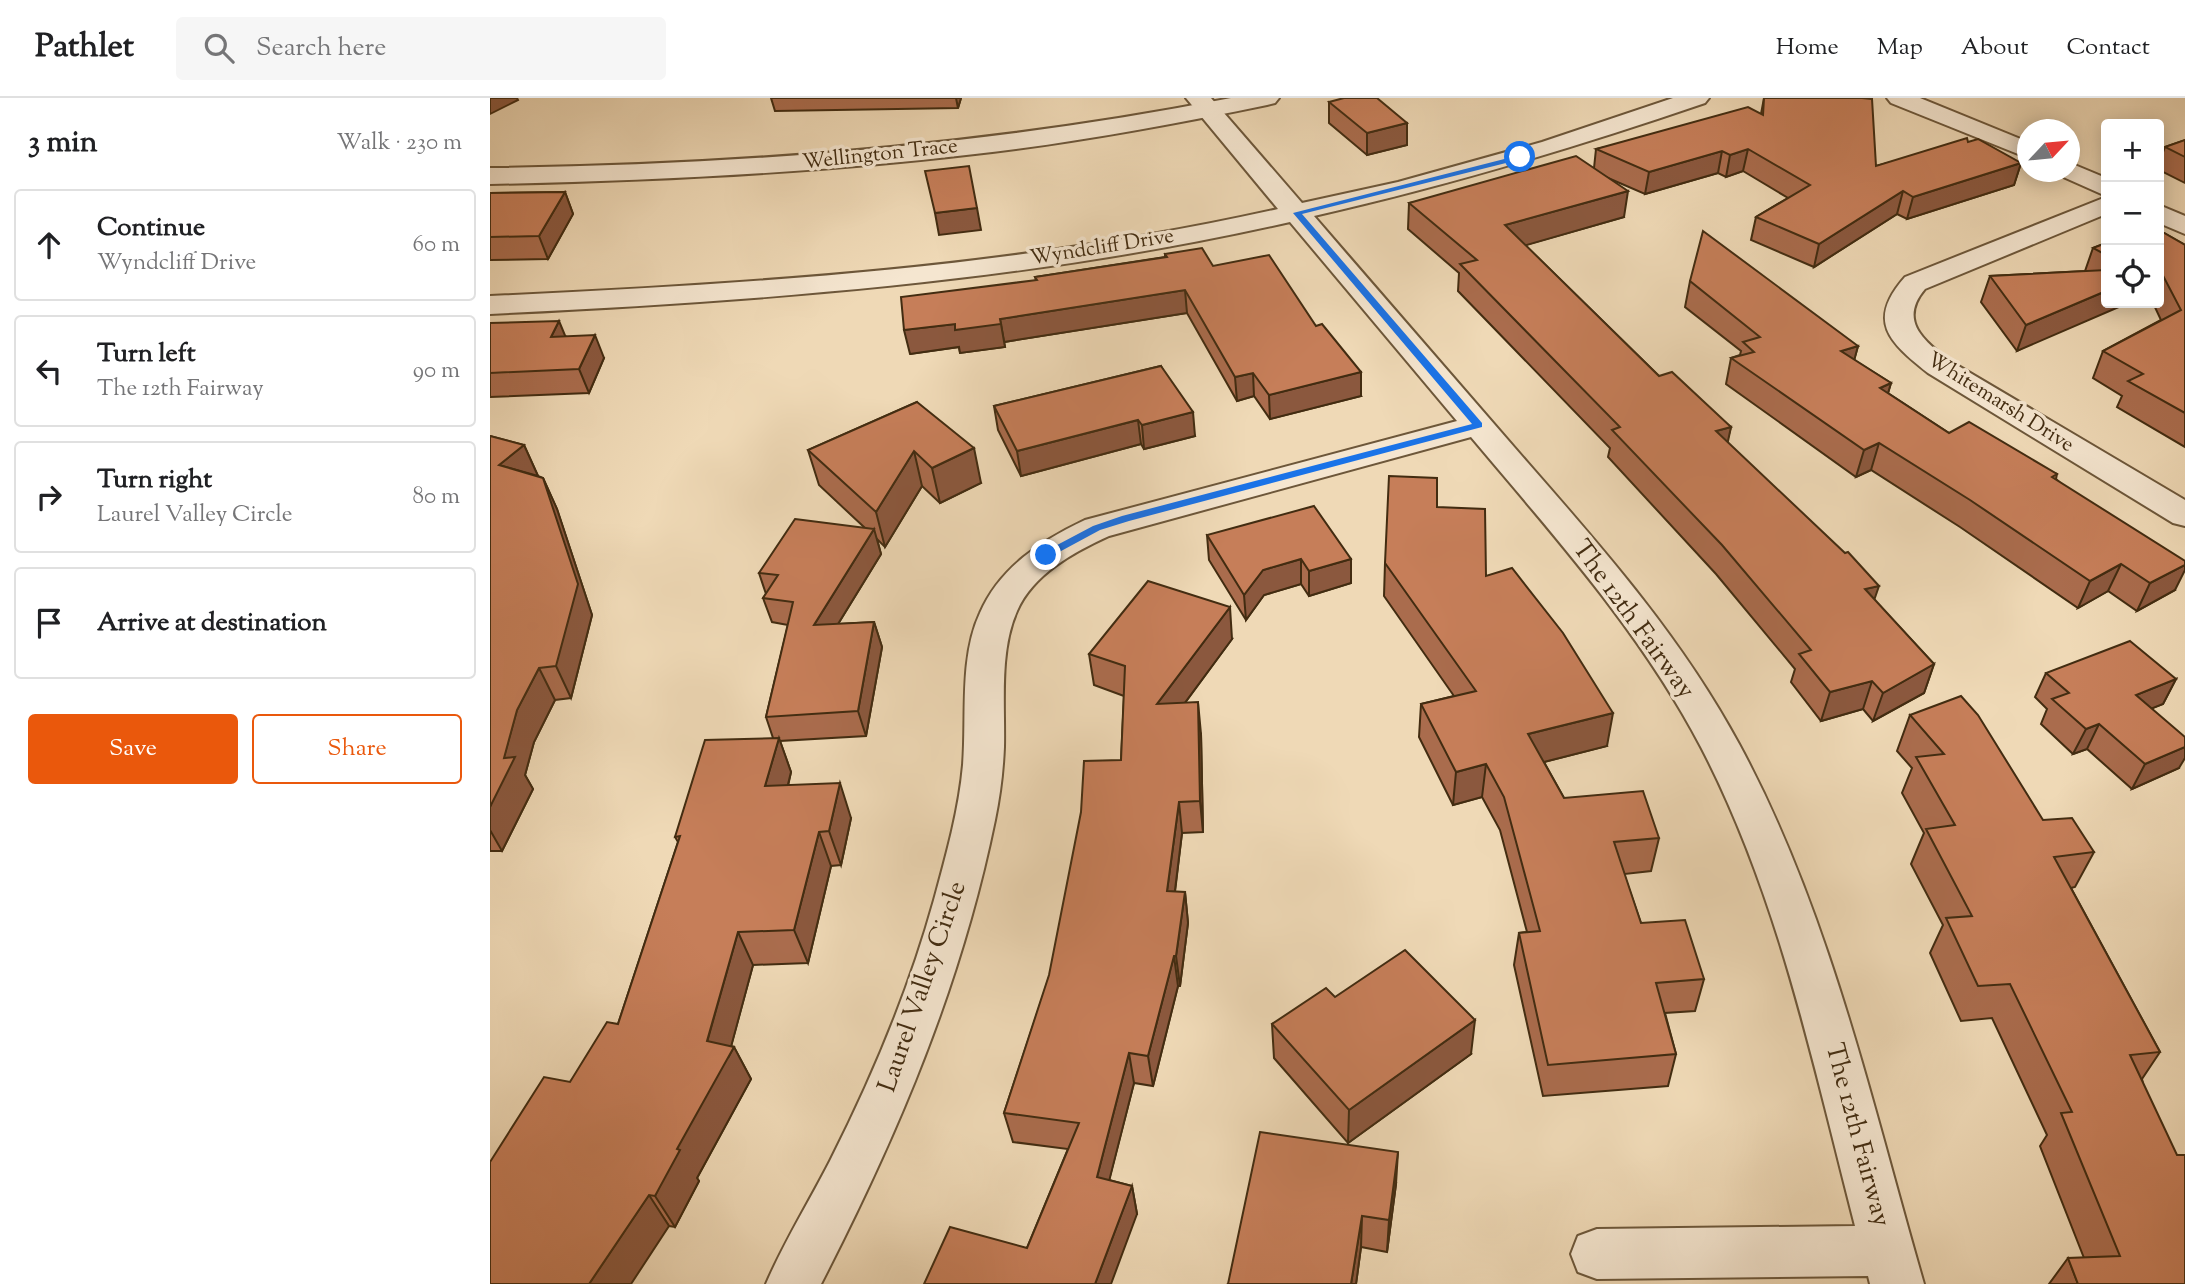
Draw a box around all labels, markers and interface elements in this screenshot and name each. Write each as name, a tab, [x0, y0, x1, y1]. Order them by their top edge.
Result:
search box	[176, 17, 666, 80]
text: Pathlet	[35, 24, 134, 72]
icon: search	[200, 29, 238, 67]
text: Search here	[256, 30, 386, 67]
text: Home	[1776, 31, 1839, 65]
text: Map	[1877, 31, 1923, 65]
text: About	[1961, 31, 2028, 65]
text: Contact	[2066, 31, 2150, 65]
north arrow	[2017, 119, 2080, 182]
map controls	[2101, 119, 2164, 308]
button: +	[2101, 119, 2164, 182]
text: 3 min	[28, 122, 98, 165]
text: Walk · 230 m	[336, 127, 462, 160]
street label: Wellington Trace	[801, 132, 959, 178]
route start	[1504, 141, 1535, 172]
button: −	[2101, 182, 2164, 245]
text: Continue	[97, 210, 205, 247]
street label: Wyndcliff Drive	[1028, 222, 1176, 274]
icon: ahead	[30, 226, 68, 264]
text: 60 m	[412, 229, 460, 262]
button: locate	[2101, 245, 2164, 308]
text: Wyndcliff Drive	[97, 247, 256, 280]
text: Turn left	[97, 336, 196, 373]
street label: Whitemarsh Drive	[1921, 346, 2079, 460]
icon: left	[30, 352, 68, 390]
text: 90 m	[413, 355, 460, 388]
text: The 12th Fairway	[97, 373, 264, 406]
text: Turn right	[97, 462, 212, 499]
icon: right	[30, 478, 68, 516]
text: 80 m	[412, 481, 460, 514]
text: Laurel Valley Circle	[97, 499, 293, 532]
street label: The 12th Fairway	[1563, 533, 1703, 707]
route end	[1030, 539, 1061, 570]
icon: arrive	[30, 604, 68, 642]
text: Arrive at destination	[97, 605, 327, 642]
button: Save	[28, 714, 238, 784]
button: Share	[252, 714, 462, 784]
street label: Laurel Valley Circle	[870, 876, 976, 1098]
street label: The 12th Fairway	[1815, 1039, 1899, 1231]

